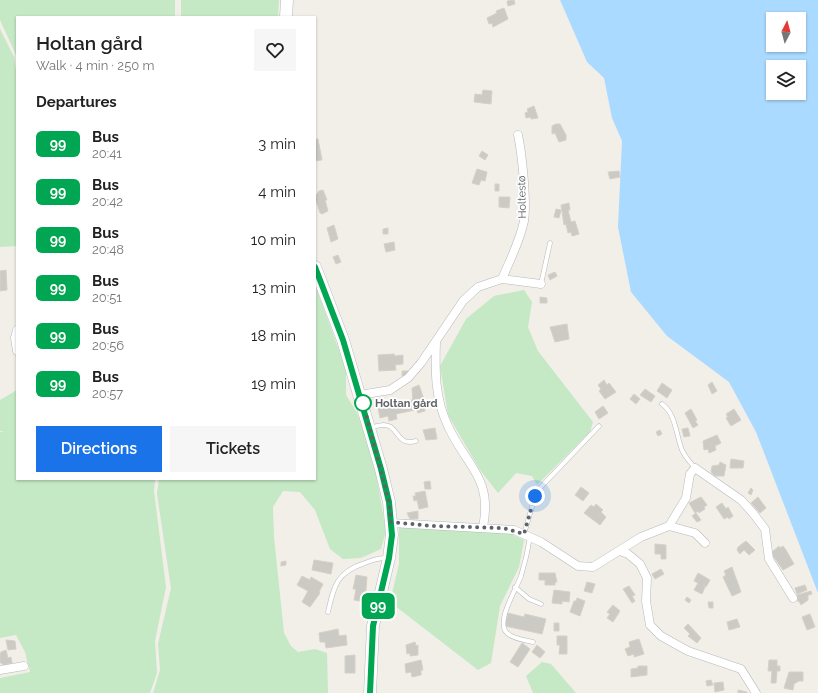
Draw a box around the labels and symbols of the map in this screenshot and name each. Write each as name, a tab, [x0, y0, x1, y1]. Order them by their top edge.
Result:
north arrow	[766, 12, 806, 52]
street label: Holtestø	[515, 175, 529, 219]
marker: Holtan gård	[354, 394, 372, 412]
place label: Holtan gård	[375, 397, 438, 410]
your location	[525, 486, 545, 506]
line badge: 99	[360, 593, 396, 619]

